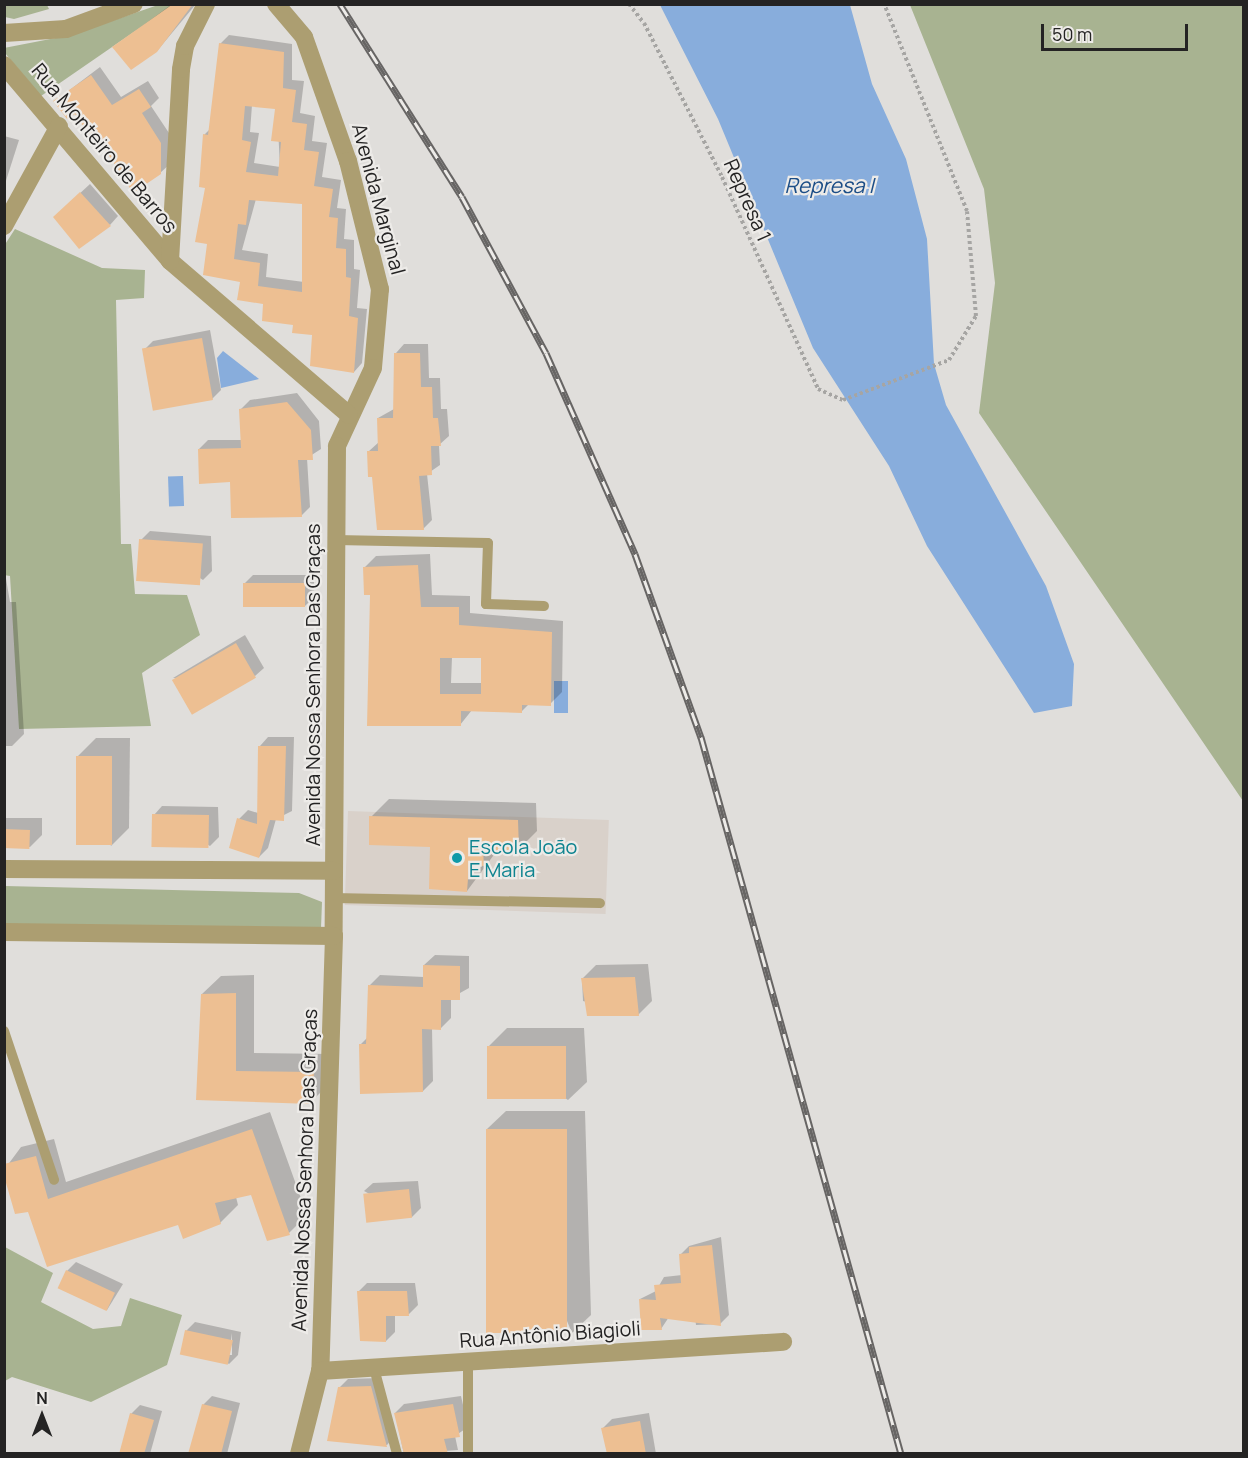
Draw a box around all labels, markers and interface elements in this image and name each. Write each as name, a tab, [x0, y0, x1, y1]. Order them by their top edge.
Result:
scale bar	[1044, 12, 1191, 50]
text: 50 m	[1052, 22, 1092, 46]
street label: Rua Monteiro de Barros	[27, 58, 183, 238]
street label: Avenida Marginal	[347, 121, 411, 277]
street label: Represa 1	[719, 155, 777, 245]
water label: Represa I	[784, 172, 874, 198]
street label: Avenida Nossa Senhora Das Graças	[300, 524, 324, 846]
place label: Escola João E Maria	[469, 834, 577, 881]
marker: Escola João E Maria	[450, 851, 464, 865]
street label: Avenida Nossa Senhora Das Graças	[286, 1008, 322, 1332]
street label: Rua Antônio Biagioli	[459, 1316, 641, 1352]
north arrow	[12, 1386, 72, 1446]
text: N	[36, 1387, 48, 1409]

